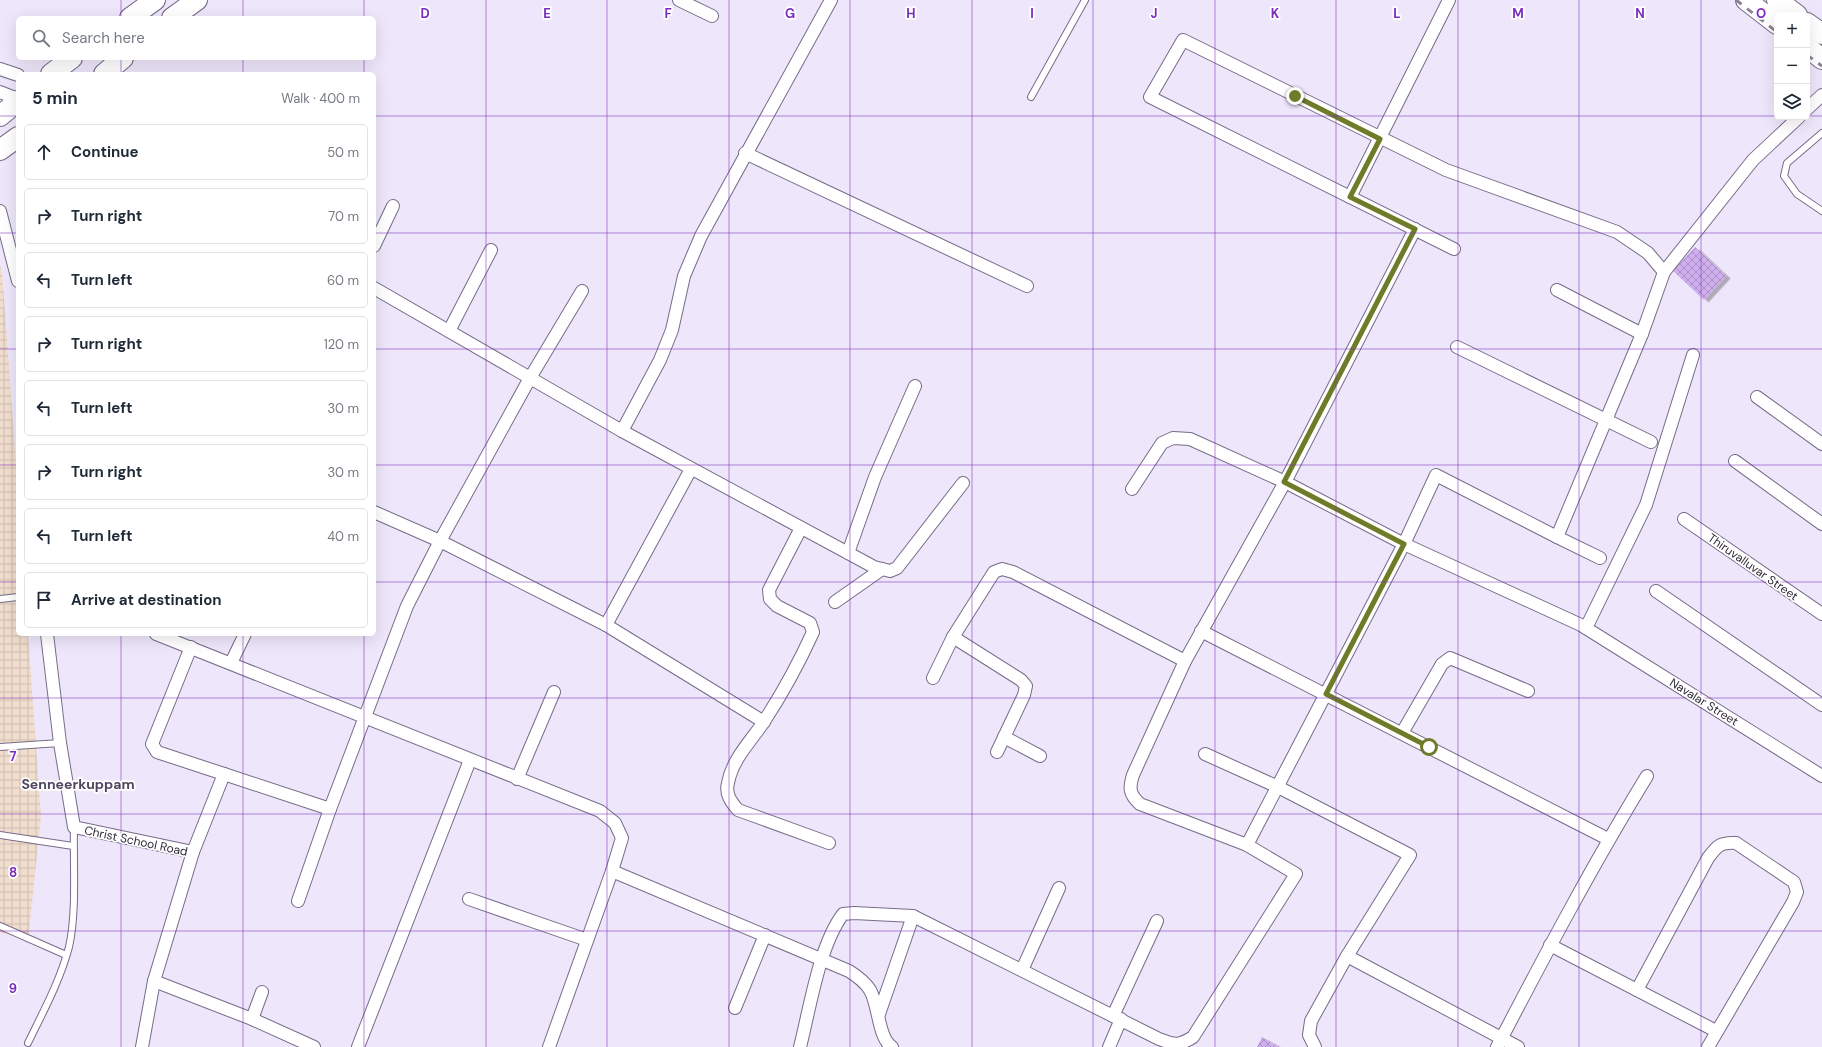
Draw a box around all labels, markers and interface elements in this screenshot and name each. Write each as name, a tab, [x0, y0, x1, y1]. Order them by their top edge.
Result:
text: D	[420, 5, 430, 22]
text: E	[543, 5, 551, 22]
text: F	[664, 5, 672, 22]
text: G	[785, 5, 795, 22]
text: H	[906, 5, 916, 22]
text: I	[1030, 5, 1034, 22]
text: J	[1150, 5, 1158, 22]
text: K	[1271, 5, 1280, 22]
text: L	[1393, 5, 1401, 22]
text: M	[1512, 5, 1524, 22]
text: N	[1635, 5, 1645, 22]
text: O	[1756, 5, 1766, 22]
map controls	[1774, 12, 1810, 120]
button: +	[1774, 12, 1810, 48]
search box	[16, 16, 376, 60]
icon: search	[30, 27, 52, 49]
text: Search here	[62, 28, 145, 48]
button: −	[1774, 48, 1810, 84]
button: layers	[1774, 84, 1810, 120]
text: 5 min	[32, 87, 78, 109]
route end	[1286, 87, 1304, 105]
text: Walk · 400 m	[281, 90, 360, 107]
icon: ahead	[33, 141, 55, 163]
text: Continue	[71, 142, 139, 162]
text: 50 m	[327, 144, 359, 161]
icon: right	[33, 205, 55, 227]
text: Turn right	[71, 206, 142, 226]
text: 70 m	[328, 208, 359, 225]
icon: left	[33, 269, 55, 291]
text: Turn left	[71, 270, 132, 290]
text: 60 m	[327, 272, 359, 289]
icon: right	[33, 333, 55, 355]
text: Turn right	[71, 334, 142, 354]
text: 120 m	[324, 336, 359, 353]
icon: left	[33, 397, 55, 419]
text: Turn left	[71, 398, 132, 418]
text: 30 m	[327, 400, 359, 417]
icon: right	[33, 461, 55, 483]
text: Turn right	[71, 462, 142, 482]
text: 30 m	[327, 464, 359, 481]
icon: left	[33, 525, 55, 547]
text: Turn left	[71, 526, 132, 546]
text: 40 m	[327, 528, 359, 545]
street label: Thiruvalluvar Street	[1705, 530, 1802, 604]
icon: arrive	[33, 589, 55, 611]
text: Arrive at destination	[71, 590, 222, 610]
street label: Navalar Street	[1667, 675, 1742, 730]
route start	[1420, 738, 1438, 756]
text: 7	[10, 748, 17, 765]
district label: Senneerkuppam	[21, 775, 135, 793]
street label: Christ School Road	[83, 822, 189, 860]
text: 8	[9, 864, 17, 881]
text: 9	[9, 980, 17, 997]

